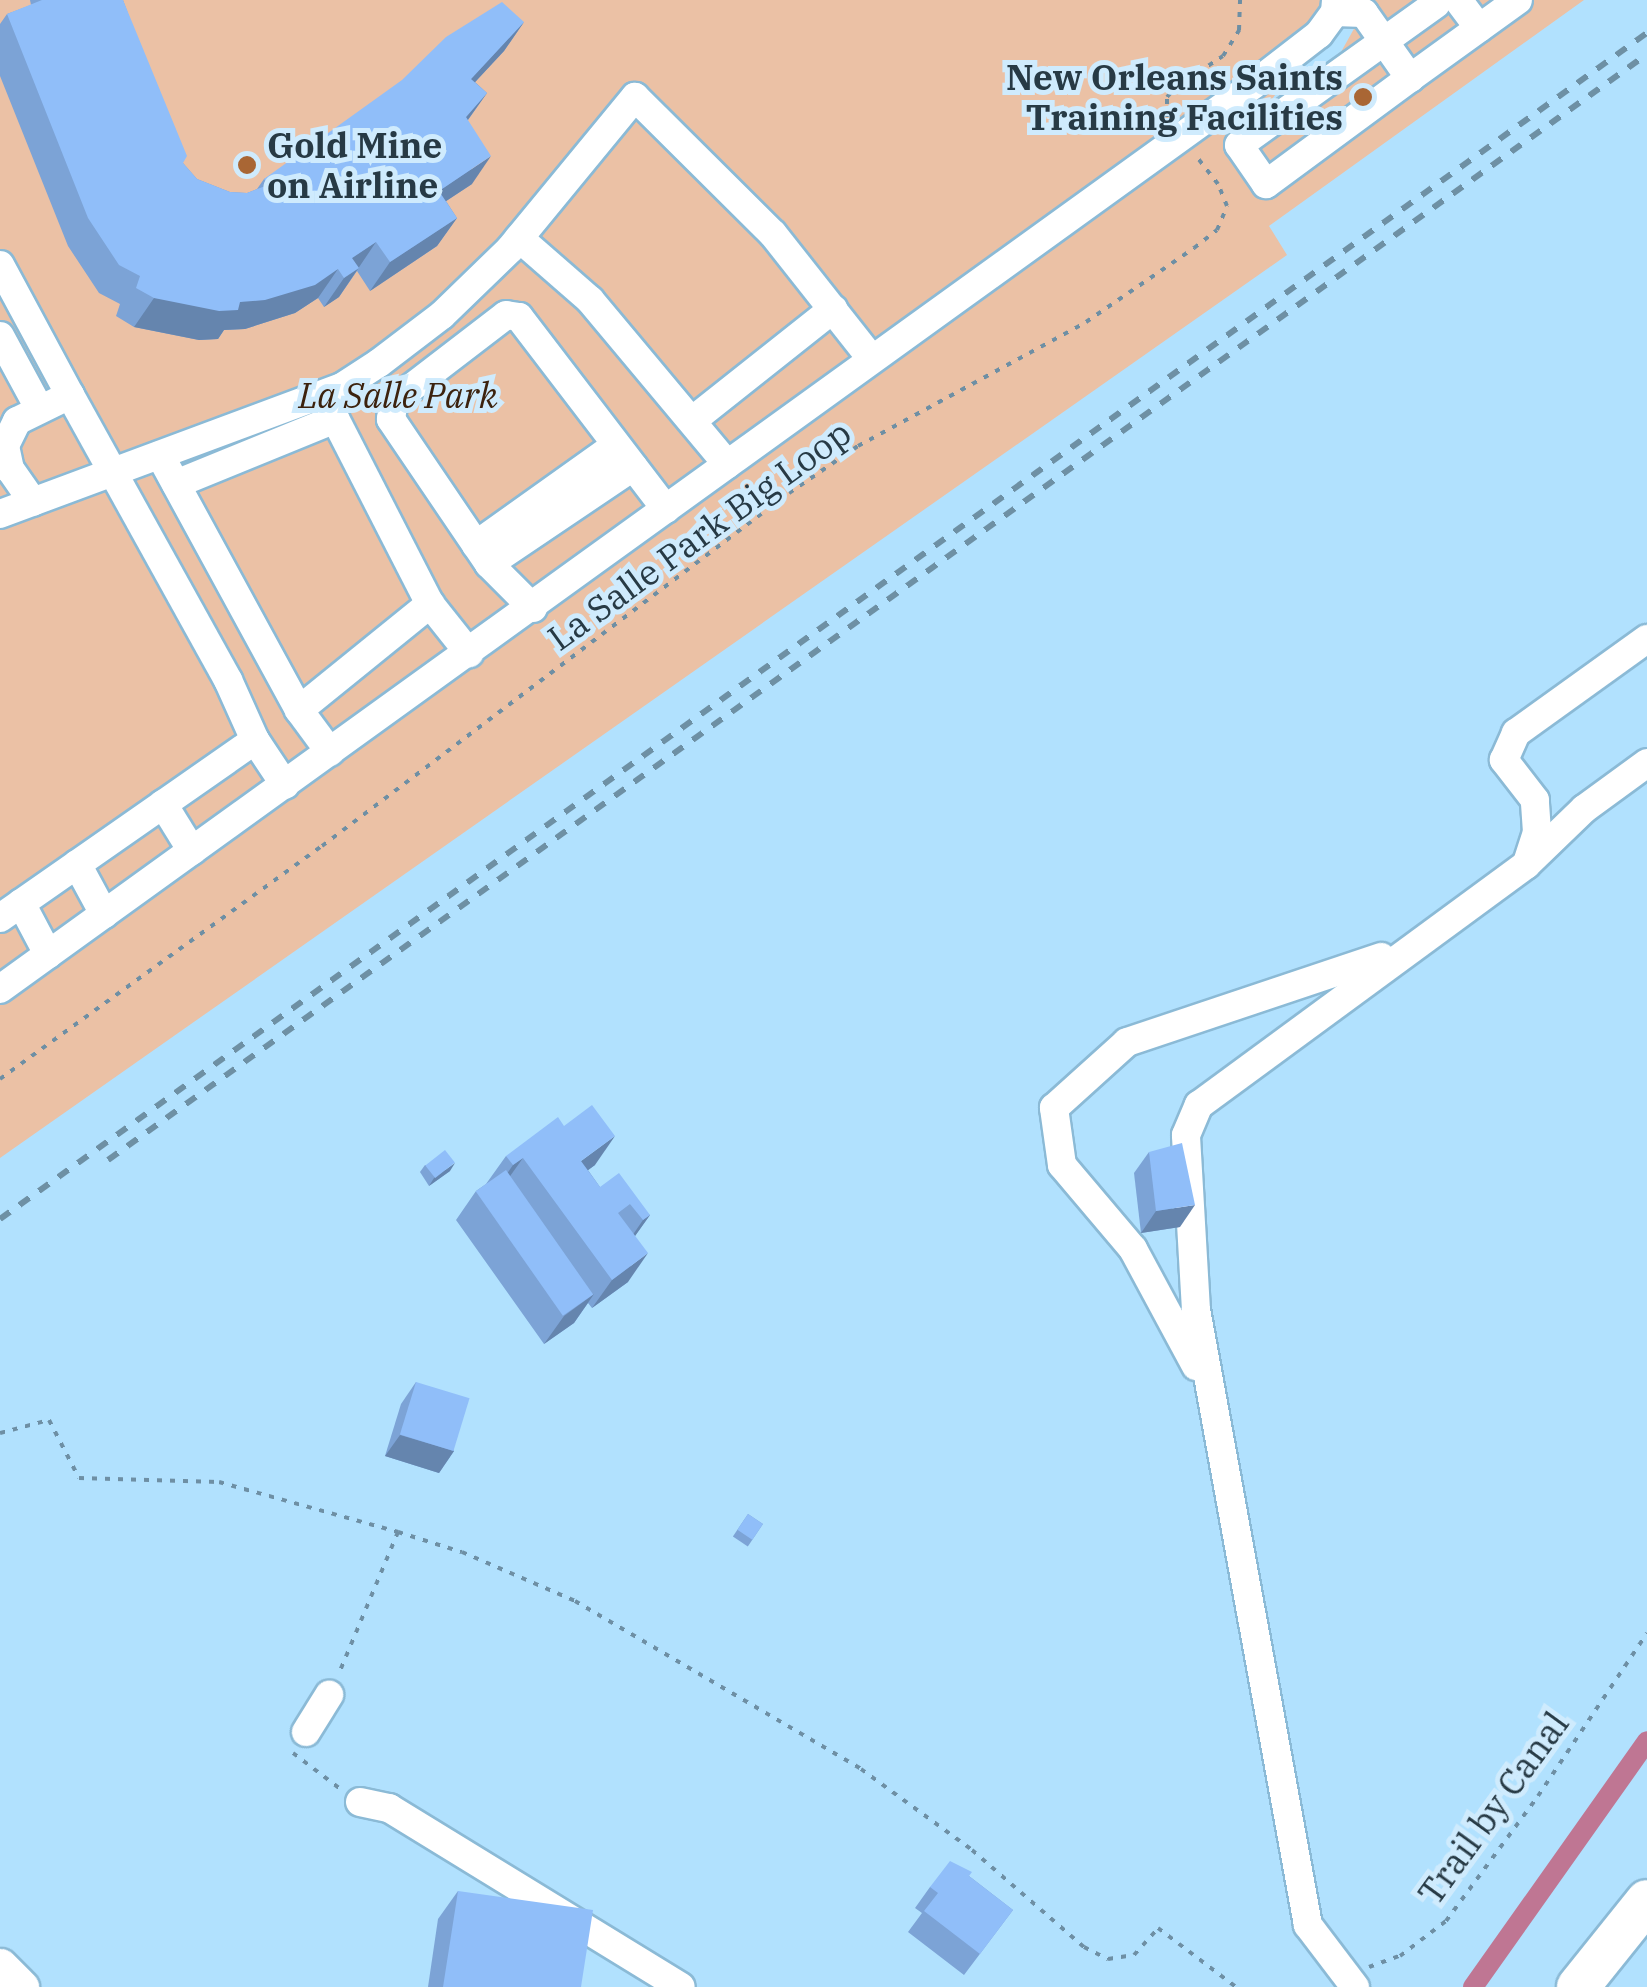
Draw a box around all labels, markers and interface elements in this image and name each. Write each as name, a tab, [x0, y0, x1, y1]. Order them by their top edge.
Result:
place label: New Orleans Saints Training Facilities	[1006, 56, 1343, 138]
marker: New Orleans Saints Training Facilities	[1352, 86, 1374, 108]
place label: Gold Mine on Airline	[267, 124, 442, 206]
marker: Gold Mine on Airline	[236, 154, 258, 176]
park label: La Salle Park	[298, 374, 498, 416]
street label: La Salle Park Big Loop	[539, 411, 859, 659]
street label: Trail by Canal	[1409, 1704, 1577, 1912]

